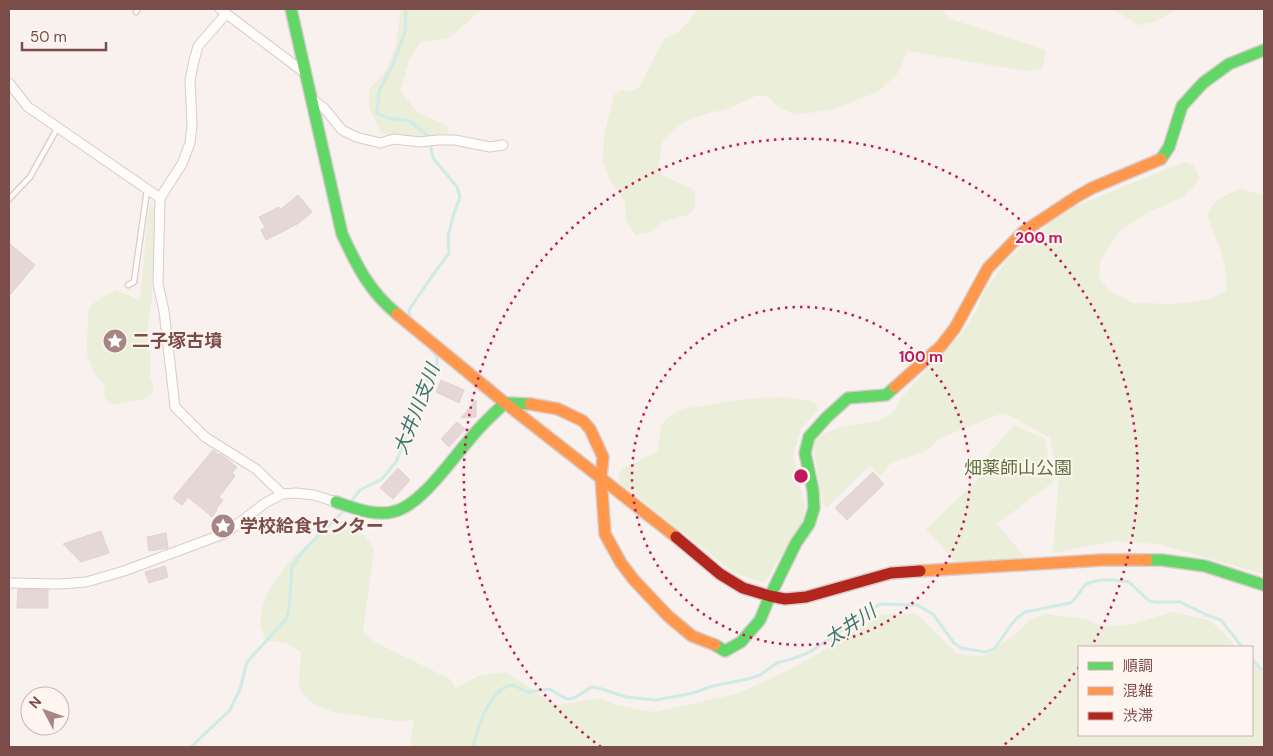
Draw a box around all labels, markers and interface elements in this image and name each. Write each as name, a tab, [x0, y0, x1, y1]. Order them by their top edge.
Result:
scale bar	[22, 20, 106, 52]
text: 50 m	[30, 27, 67, 47]
text: 200 m	[1015, 228, 1063, 248]
place icon: 二子塚古墳	[102, 328, 128, 354]
place label: 二子塚古墳	[132, 329, 222, 353]
text: 100 m	[899, 347, 943, 367]
water label: 大井川支川	[388, 358, 446, 458]
park label: 畑薬師山公園	[964, 456, 1072, 480]
centre of rings	[792, 467, 810, 485]
place icon: 学校給食センター	[210, 513, 236, 539]
place label: 学校給食センター	[240, 514, 384, 538]
water label: 太井川	[820, 598, 883, 652]
legend	[1078, 646, 1253, 736]
text: 順調	[1123, 656, 1153, 676]
text: 混雑	[1123, 681, 1153, 701]
north arrow	[20, 686, 70, 736]
text: N	[25, 693, 45, 712]
text: 渋滞	[1123, 706, 1153, 726]

